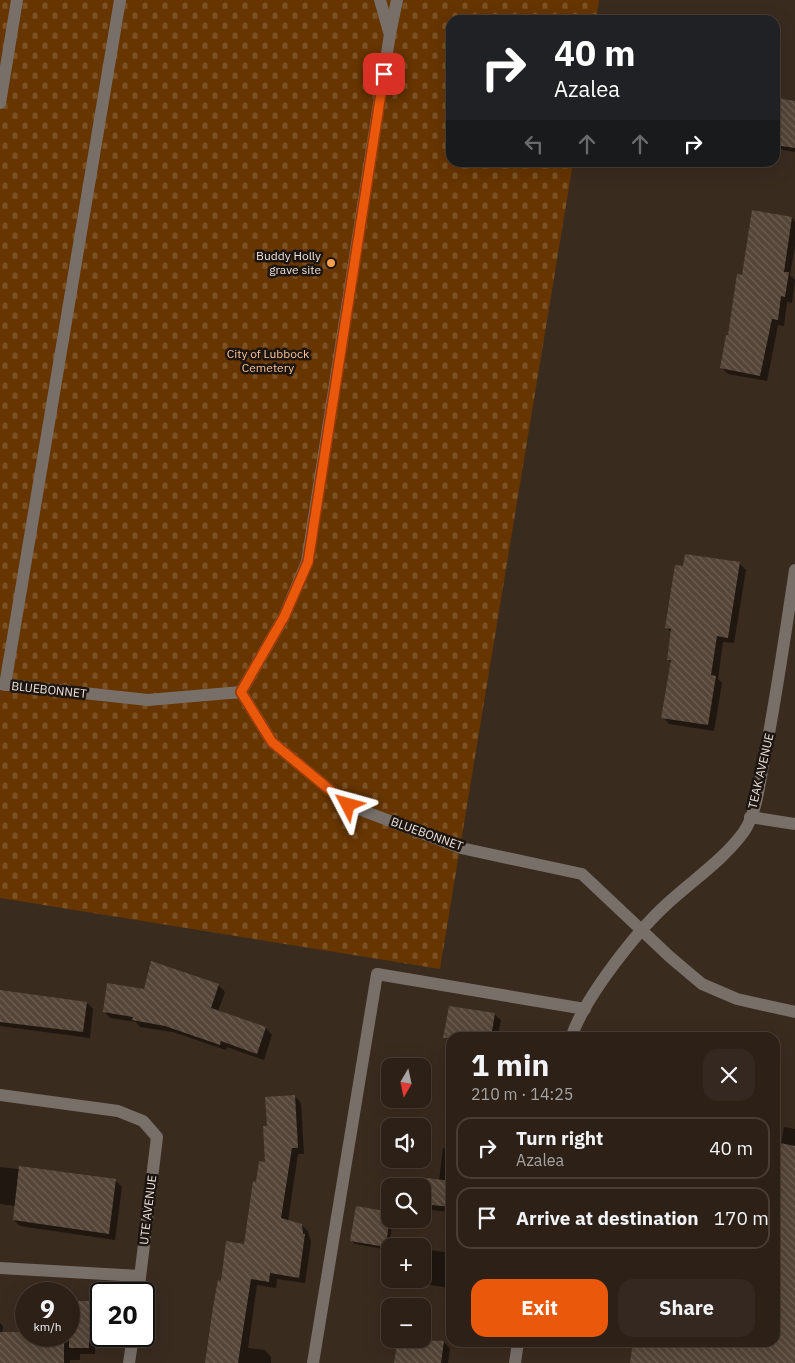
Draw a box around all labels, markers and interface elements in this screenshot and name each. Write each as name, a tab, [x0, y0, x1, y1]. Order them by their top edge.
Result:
text: 40 m	[554, 30, 636, 76]
icon: right	[471, 35, 536, 100]
pin	[363, 53, 405, 95]
icon: arrive	[370, 60, 398, 88]
text: Azalea	[554, 74, 620, 103]
icon: left	[520, 130, 548, 158]
icon: ahead	[573, 130, 601, 158]
icon: ahead	[626, 130, 654, 158]
icon: right	[679, 130, 707, 158]
place label: Buddy Holly grave site	[256, 248, 321, 277]
marker: Buddy Holly grave site	[325, 257, 337, 269]
park label: City of Lubbock Cemetery	[227, 346, 310, 375]
street label: BLUEBONNET	[11, 678, 88, 701]
street label: TEAK AVENUE	[745, 732, 776, 810]
position arrow	[321, 778, 373, 830]
street label: BLUEBONNET	[389, 814, 465, 854]
text: 1 min	[471, 1045, 549, 1084]
button: close	[703, 1049, 755, 1101]
north arrow	[381, 1058, 431, 1108]
map controls	[381, 1058, 431, 1348]
text: 210 m · 14:25	[471, 1084, 573, 1104]
button: sound	[381, 1118, 431, 1168]
text: Turn right	[516, 1126, 603, 1150]
icon: right	[473, 1134, 501, 1162]
text: 40 m	[709, 1136, 753, 1160]
text: Azalea	[516, 1150, 564, 1170]
street label: UTE AVENUE	[136, 1174, 159, 1246]
button: search	[381, 1178, 431, 1228]
icon: arrive	[473, 1204, 501, 1232]
text: Arrive at destination	[516, 1206, 699, 1230]
text: 170 m	[714, 1206, 769, 1230]
button: +	[381, 1238, 431, 1288]
button: Exit	[471, 1279, 608, 1337]
button: Share	[618, 1279, 755, 1337]
speed limit sign: 20	[90, 1282, 155, 1347]
text: 9	[40, 1292, 55, 1325]
button: −	[381, 1298, 431, 1348]
text: km/h	[33, 1319, 62, 1334]

